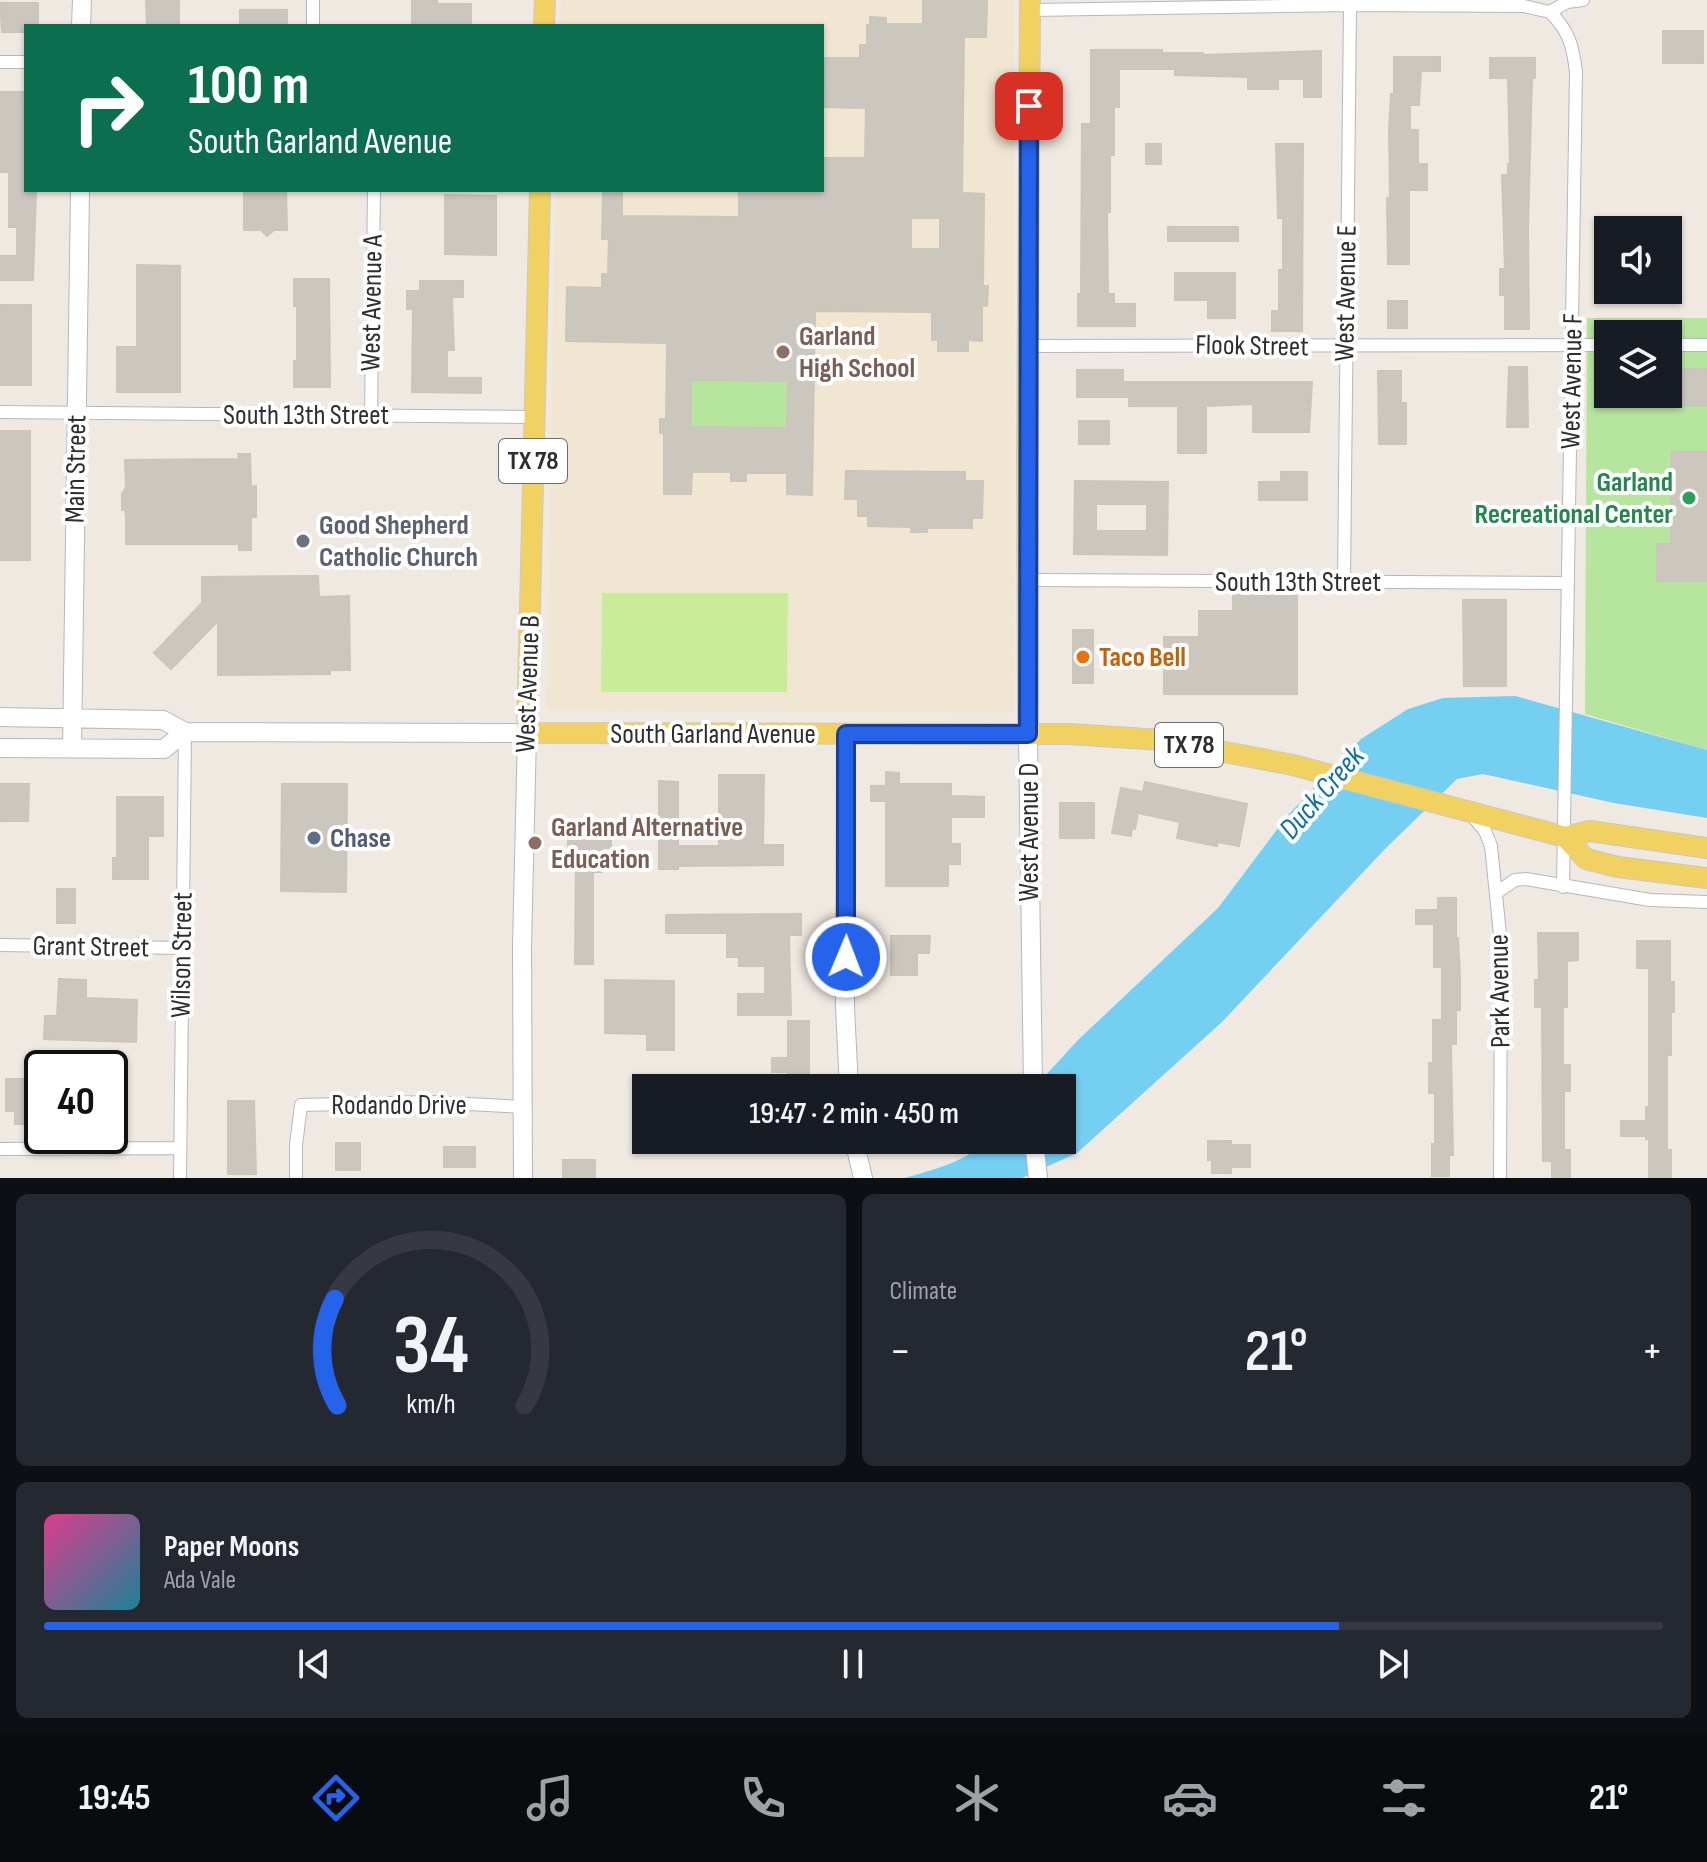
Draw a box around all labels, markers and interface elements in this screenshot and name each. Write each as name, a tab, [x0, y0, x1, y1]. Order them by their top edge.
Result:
text: 100 m	[188, 53, 309, 120]
icon: right	[56, 56, 160, 160]
pin	[995, 72, 1063, 140]
icon: arrive	[1007, 84, 1051, 128]
text: South Garland Avenue	[188, 121, 452, 164]
map controls	[1594, 216, 1682, 408]
button: sound	[1594, 216, 1682, 304]
street label: West Avenue E	[1328, 224, 1364, 362]
street label: West Avenue A	[354, 233, 390, 372]
street label: West Avenue F	[1554, 313, 1590, 449]
place label: Garland High School	[799, 320, 915, 385]
button: layers	[1594, 320, 1682, 408]
street label: Flook Street	[1195, 329, 1309, 363]
marker: Garland High School	[774, 343, 792, 361]
street label: South 13th Street	[223, 399, 389, 432]
street label: Main Street	[59, 415, 93, 523]
road number: TX 78	[499, 439, 567, 483]
place label: Garland Recreational Center	[1475, 466, 1673, 531]
marker: Garland Recreational Center	[1680, 489, 1698, 507]
place label: Good Shepherd Catholic Church	[319, 509, 478, 574]
marker: Good Shepherd Catholic Church	[294, 532, 312, 550]
street label: South 13th Street	[1215, 566, 1381, 599]
street label: West Avenue B	[509, 615, 547, 753]
place label: Taco Bell	[1099, 641, 1186, 674]
marker: Taco Bell	[1074, 648, 1092, 666]
street label: South Garland Avenue	[610, 718, 816, 751]
road number: TX 78	[1155, 723, 1223, 767]
water label: Duck Creek	[1272, 739, 1373, 847]
street label: West Avenue D	[1013, 763, 1046, 901]
place label: Garland Alternative Education	[551, 811, 743, 876]
place label: Chase	[330, 822, 391, 855]
marker: Chase	[305, 829, 323, 847]
marker: Garland Alternative Education	[526, 834, 544, 852]
street label: Wilson Street	[164, 892, 200, 1018]
position arrow	[804, 915, 888, 999]
street label: Grant Street	[32, 929, 150, 965]
street label: Park Avenue	[1483, 934, 1517, 1048]
speed limit sign: 40	[24, 1050, 128, 1154]
street label: Rodando Drive	[331, 1089, 467, 1122]
text: 19:47 · 2 min · 450 m	[749, 1096, 959, 1132]
text: Climate	[890, 1276, 957, 1307]
text: 34	[393, 1297, 469, 1397]
text: 21°	[1245, 1316, 1308, 1388]
text: −	[890, 1325, 911, 1378]
text: +	[1641, 1325, 1663, 1378]
text: km/h	[406, 1387, 455, 1422]
text: Paper Moons	[164, 1529, 299, 1565]
text: Ada Vale	[164, 1565, 236, 1596]
icon: previous	[292, 1642, 336, 1686]
icon: pause	[831, 1642, 875, 1686]
icon: next	[1371, 1642, 1415, 1686]
icon: directions	[308, 1770, 364, 1826]
icon: music	[522, 1770, 578, 1826]
icon: phone	[735, 1770, 791, 1826]
icon: climate	[949, 1770, 1005, 1826]
icon: car	[1162, 1770, 1218, 1826]
icon: filters	[1376, 1770, 1432, 1826]
text: 19:45	[79, 1777, 151, 1820]
text: 21°	[1589, 1777, 1628, 1820]

